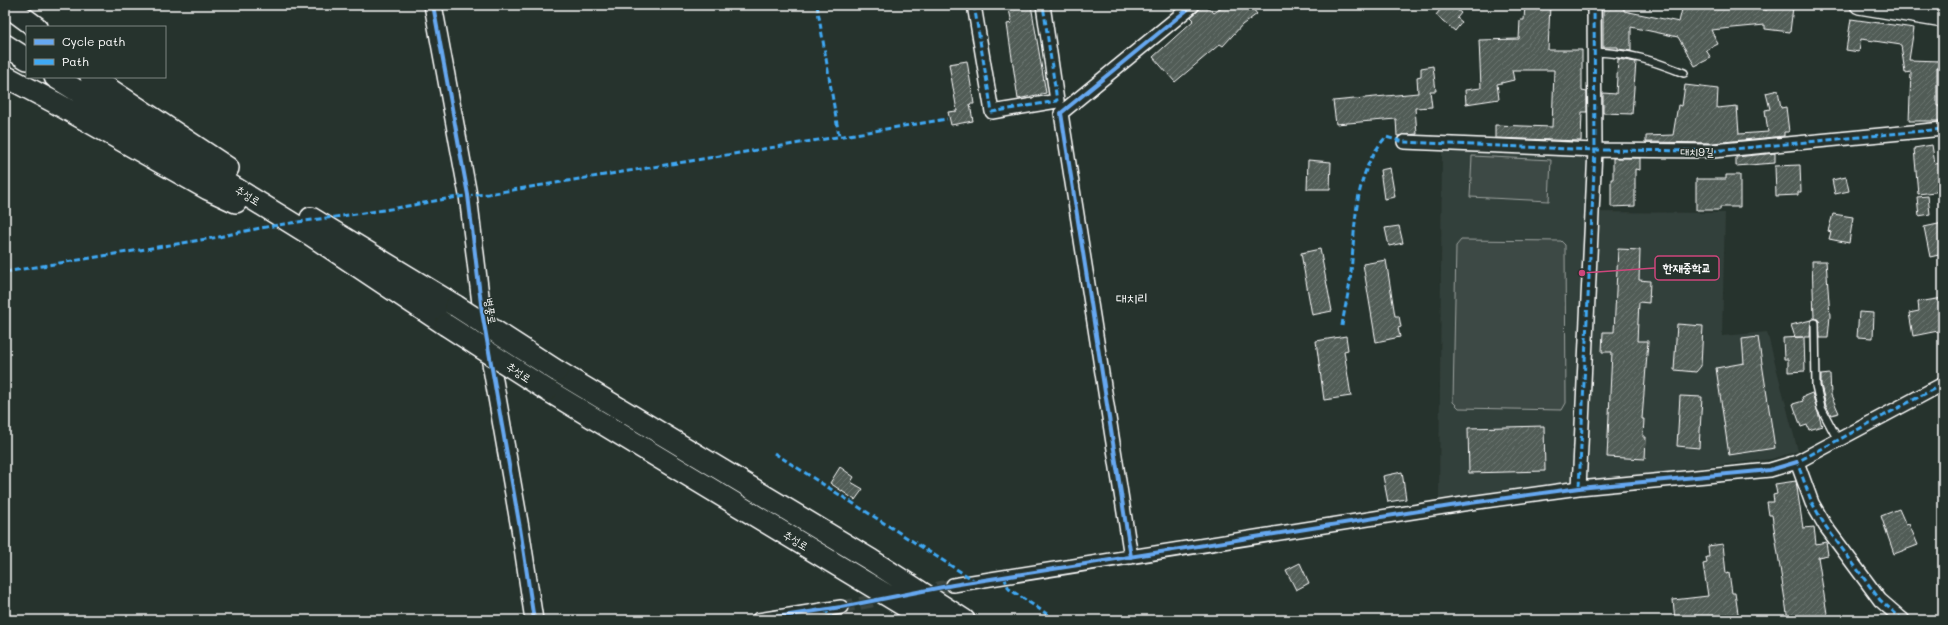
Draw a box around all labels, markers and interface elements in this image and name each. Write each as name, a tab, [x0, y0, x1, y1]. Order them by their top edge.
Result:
legend	[26, 26, 166, 78]
text: Cycle path	[62, 33, 125, 49]
text: Path	[62, 53, 89, 69]
street label: 대치9길	[1680, 144, 1714, 159]
street label: 추성로	[233, 182, 263, 208]
callout: 한재중학교	[1655, 256, 1719, 280]
text: 한재중학교	[1662, 259, 1711, 275]
district label: 대치리	[1116, 289, 1148, 306]
street label: 병풍로	[482, 297, 500, 325]
street label: 추성로	[504, 358, 534, 386]
street label: 추성로	[781, 527, 811, 553]

